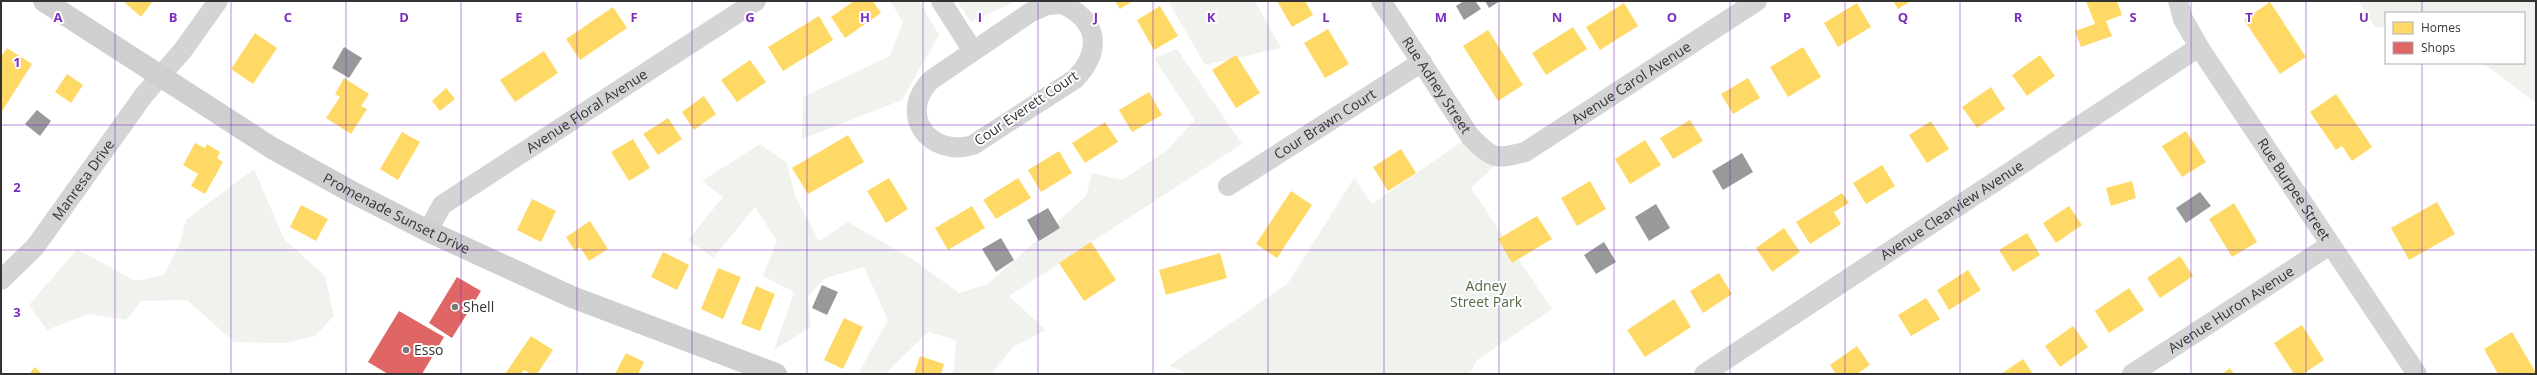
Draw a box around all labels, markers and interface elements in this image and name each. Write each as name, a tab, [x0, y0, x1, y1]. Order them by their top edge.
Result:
text: A	[54, 8, 63, 26]
text: B	[169, 8, 178, 26]
text: C	[284, 8, 292, 26]
text: D	[399, 8, 409, 26]
text: E	[515, 8, 523, 26]
text: F	[630, 8, 638, 26]
text: G	[745, 8, 755, 26]
text: H	[860, 8, 870, 26]
text: I	[978, 8, 982, 26]
text: J	[1093, 8, 1098, 26]
text: K	[1207, 8, 1216, 26]
text: L	[1322, 8, 1330, 26]
text: M	[1435, 8, 1447, 26]
text: N	[1552, 8, 1562, 26]
text: O	[1667, 8, 1677, 26]
text: P	[1783, 8, 1791, 26]
text: Q	[1898, 8, 1908, 26]
text: R	[2014, 8, 2023, 26]
text: S	[2129, 8, 2137, 26]
text: T	[2245, 8, 2253, 26]
text: U	[2359, 8, 2369, 26]
legend	[2385, 12, 2525, 64]
text: Homes	[2421, 19, 2461, 36]
street label: Rue Adney Street	[1398, 33, 1476, 137]
street label: Avenue Carol Avenue	[1567, 37, 1694, 128]
text: Shops	[2421, 39, 2456, 56]
text: 1	[13, 53, 21, 71]
street label: Avenue Floral Avenue	[522, 64, 651, 157]
street label: Cour Everett Court	[970, 66, 1081, 149]
street label: Cour Brawn Court	[1270, 84, 1379, 163]
street label: Rue Burpee Street	[2253, 134, 2335, 244]
street label: Manresa Drive	[47, 135, 118, 224]
street label: Avenue Clearview Avenue	[1876, 156, 2027, 264]
street label: Promenade Sunset Drive	[320, 168, 473, 258]
text: 2	[13, 178, 21, 196]
street label: Avenue Huron Avenue	[2164, 261, 2297, 357]
park label: Adney Street Park	[1450, 276, 1523, 311]
place label: Shell	[463, 297, 494, 316]
marker: Shell	[450, 302, 460, 312]
text: 3	[13, 303, 21, 321]
place label: Esso	[414, 340, 444, 359]
marker: Esso	[401, 345, 411, 355]

